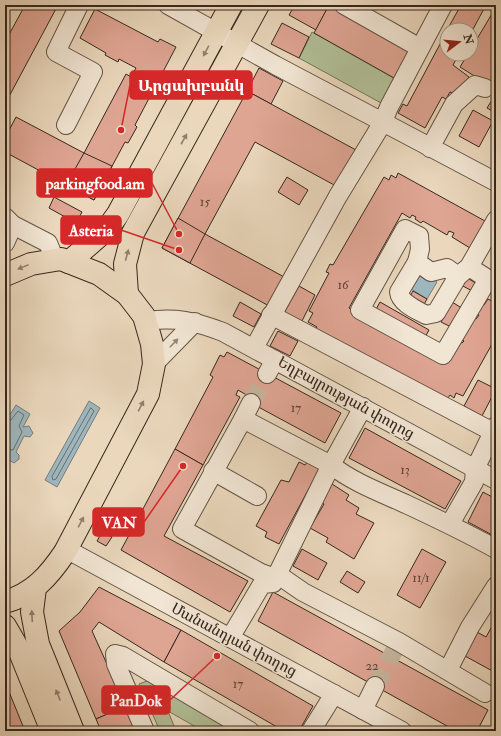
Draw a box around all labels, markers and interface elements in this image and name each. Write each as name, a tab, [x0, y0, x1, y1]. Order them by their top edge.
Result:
north arrow	[439, 22, 479, 62]
text: N	[460, 32, 476, 47]
one-way arrow	[202, 46, 209, 57]
callout: Արցախբանկ	[130, 71, 252, 99]
text: Արցախբանկ	[138, 76, 244, 96]
one-way arrow	[181, 133, 188, 145]
callout: parkingfood.am	[37, 169, 152, 197]
text: parkingfood.am	[44, 174, 145, 195]
house number: 15	[200, 194, 210, 210]
callout: Asteria	[61, 216, 121, 244]
text: Asteria	[68, 221, 114, 241]
one-way arrow	[124, 249, 130, 261]
one-way arrow	[16, 264, 28, 270]
house number: 16	[337, 277, 350, 293]
one-way arrow	[169, 338, 179, 348]
street label: Եղբայրության փողոց	[274, 353, 418, 443]
house number: 17	[291, 400, 301, 416]
one-way arrow	[138, 401, 144, 412]
house number: 13	[400, 462, 410, 478]
callout: VAN	[93, 508, 144, 536]
text: VAN	[101, 513, 137, 533]
one-way arrow	[77, 516, 84, 527]
house number: 11/1	[412, 570, 430, 586]
street label: Մանանդյան փողոց	[168, 599, 300, 681]
one-way arrow	[29, 610, 36, 622]
house number: 22	[365, 658, 379, 674]
house number: 17	[233, 676, 243, 692]
callout: PanDok	[102, 686, 170, 714]
one-way arrow	[55, 688, 61, 700]
text: PanDok	[110, 691, 162, 711]

